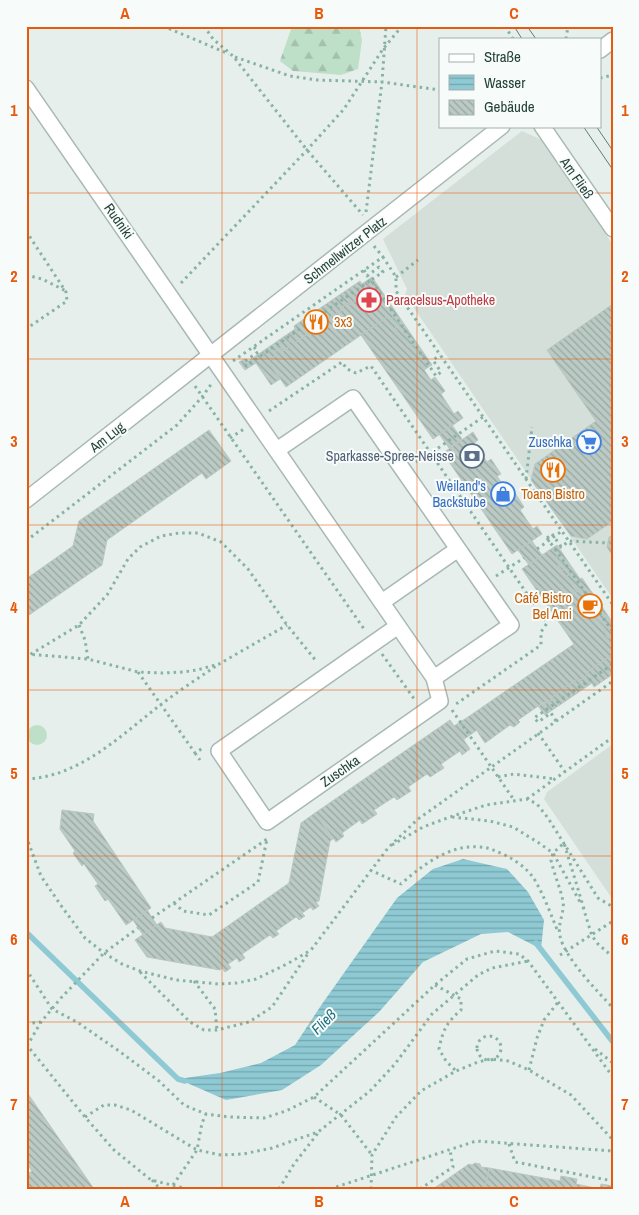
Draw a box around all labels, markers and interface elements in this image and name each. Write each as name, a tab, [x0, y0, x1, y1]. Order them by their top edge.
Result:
text: A	[120, 2, 130, 24]
text: B	[314, 2, 324, 24]
text: C	[509, 2, 519, 24]
legend	[439, 38, 602, 128]
text: Straße	[484, 46, 521, 67]
text: Wasser	[484, 72, 525, 93]
text: Gebäude	[484, 96, 535, 117]
text: 1	[10, 99, 18, 121]
text: 1	[621, 99, 629, 121]
street label: Am Fließ	[556, 153, 598, 202]
street label: Rudniki	[100, 200, 138, 242]
street label: Schmellwitzer Platz	[300, 212, 390, 288]
text: 2	[10, 265, 18, 287]
text: 2	[621, 265, 629, 287]
pharmacy icon: Paracelsus-Apotheke	[356, 287, 382, 313]
place label: Paracelsus-Apotheke	[386, 291, 495, 309]
restaurant icon: 3x3	[303, 309, 329, 335]
place label: 3x3	[334, 313, 353, 331]
street label: Am Lug	[85, 417, 129, 457]
supermarket icon: Zuschka	[576, 429, 602, 455]
text: 3	[10, 430, 18, 452]
text: 3	[621, 430, 629, 452]
place label: Zuschka	[529, 433, 573, 451]
bank icon: Sparkasse-Spree-Neisse	[459, 443, 485, 469]
place label: Sparkasse-Spree-Neisse	[326, 447, 454, 465]
restaurant icon: Toans Bistro	[540, 457, 566, 483]
place label: Weiland's Backstube	[432, 477, 486, 511]
shop icon: Weiland's Backstube	[490, 481, 516, 507]
place label: Toans Bistro	[521, 485, 585, 503]
place label: Café Bistro Bel Ami	[515, 589, 572, 623]
cafe icon: Café Bistro Bel Ami	[577, 593, 603, 619]
text: 4	[10, 596, 18, 618]
text: 4	[621, 596, 629, 618]
street label: Zuschka	[317, 751, 363, 791]
text: 5	[10, 762, 18, 784]
text: 5	[621, 762, 629, 784]
text: 6	[10, 928, 18, 950]
text: 6	[621, 928, 629, 950]
water label: Fließ	[306, 1004, 341, 1039]
text: 7	[10, 1093, 18, 1115]
text: 7	[621, 1093, 629, 1115]
text: A	[120, 1190, 130, 1212]
text: B	[314, 1190, 324, 1212]
text: C	[509, 1190, 519, 1212]

